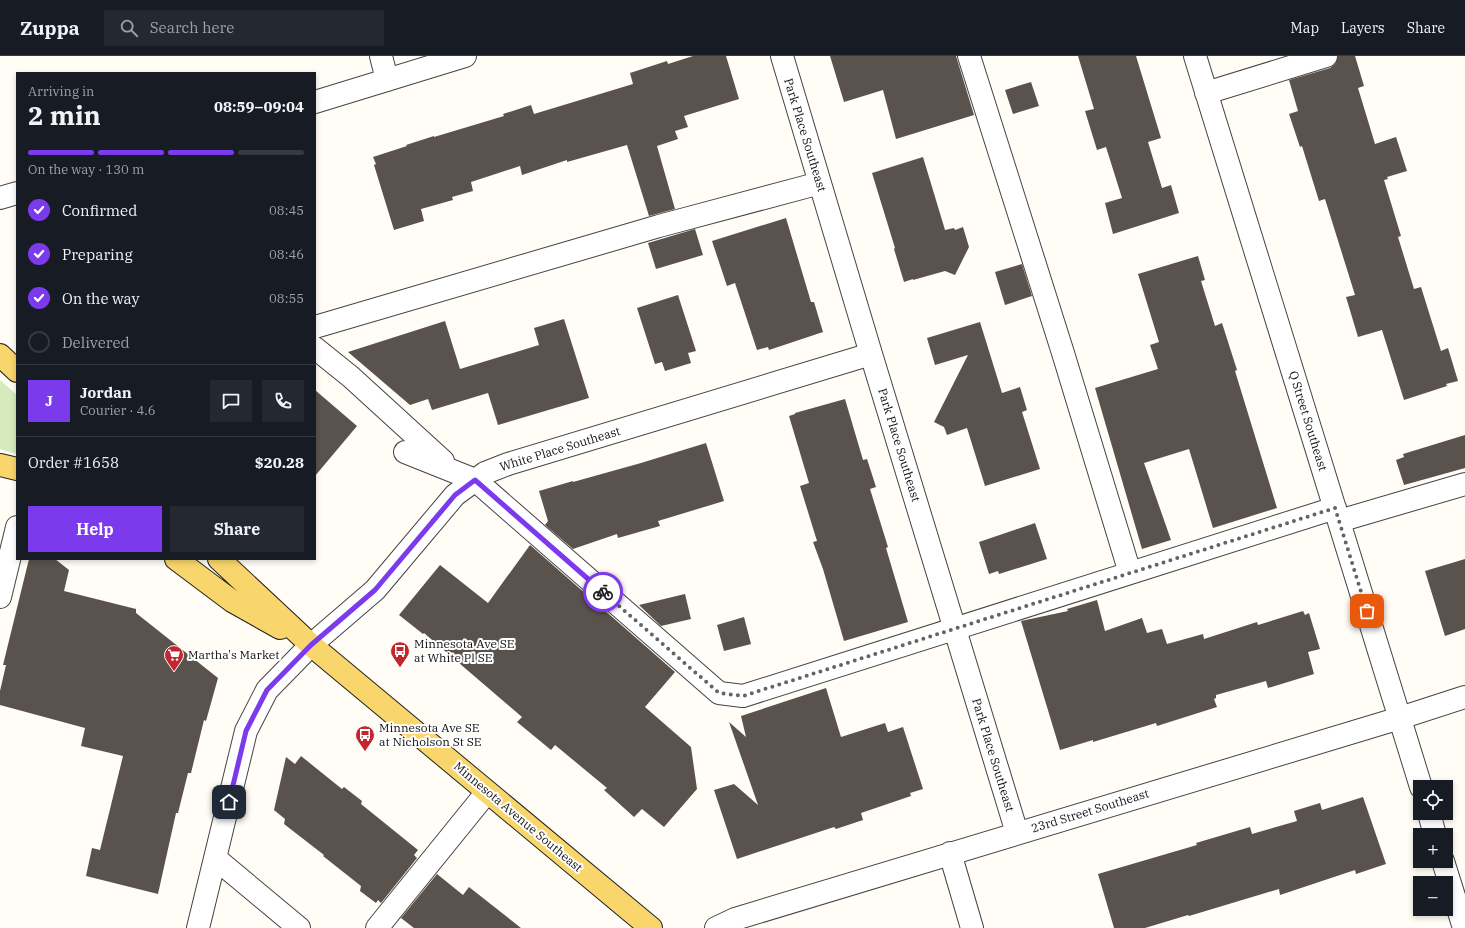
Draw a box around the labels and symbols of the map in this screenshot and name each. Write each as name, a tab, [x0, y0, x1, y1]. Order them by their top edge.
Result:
street label: Park Place Southeast	[781, 76, 830, 193]
street label: Q Street Southeast	[1286, 369, 1331, 473]
street label: Park Place Southeast	[875, 386, 924, 503]
street label: White Place Southeast	[498, 423, 622, 474]
courier	[583, 572, 623, 612]
pin	[1350, 594, 1384, 628]
place label: Minnesota Ave SE at White Pl SE	[414, 636, 514, 665]
bus stop icon: Minnesota Ave SE at White Pl SE	[389, 640, 411, 668]
supermarket icon: Martha's Market	[163, 644, 185, 672]
place label: Martha's Market	[188, 647, 279, 662]
street label: Park Place Southeast	[969, 696, 1018, 813]
place label: Minnesota Ave SE at Nicholson St SE	[379, 720, 482, 749]
bus stop icon: Minnesota Ave SE at Nicholson St SE	[354, 724, 376, 752]
street label: Minnesota Avenue Southeast	[451, 758, 586, 875]
pin	[212, 785, 246, 819]
street label: 23rd Street Southeast	[1029, 785, 1151, 836]

